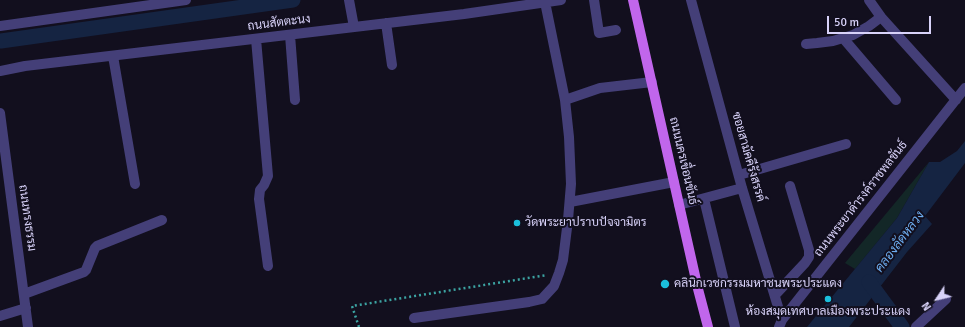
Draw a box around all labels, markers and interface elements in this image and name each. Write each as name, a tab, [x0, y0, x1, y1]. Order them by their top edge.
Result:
scale bar	[829, 8, 933, 34]
street label: ถนนสัตตะนง	[247, 12, 311, 34]
text: 50 m	[834, 15, 859, 30]
street label: ซอยสามัคคีรังสรรค์	[728, 110, 768, 204]
street label: ถนนนครเขื่อนขันธ์	[666, 116, 700, 206]
street label: ถนนพระยาดำรงค์ราชพลขันธ์	[811, 138, 911, 260]
street label: ถนนทรงธรรม	[15, 184, 39, 252]
water label: คลองลัดหลวง	[872, 208, 928, 276]
place label: วัดพระยาปราบปัจจามิตร	[525, 216, 646, 230]
marker: วัดพระยาปราบปัจจามิตร	[512, 218, 522, 228]
place label: คลินิกเวชกรรมมหาชนพระประแดง	[674, 277, 842, 291]
marker: คลินิกเวชกรรมมหาชนพระประแดง	[659, 278, 671, 290]
north arrow	[917, 279, 957, 319]
marker: ห้องสมุดเทศบาลเมืองพระประแดง	[823, 294, 833, 304]
text: N	[919, 299, 934, 313]
place label: ห้องสมุดเทศบาลเมืองพระประแดง	[746, 305, 910, 319]

